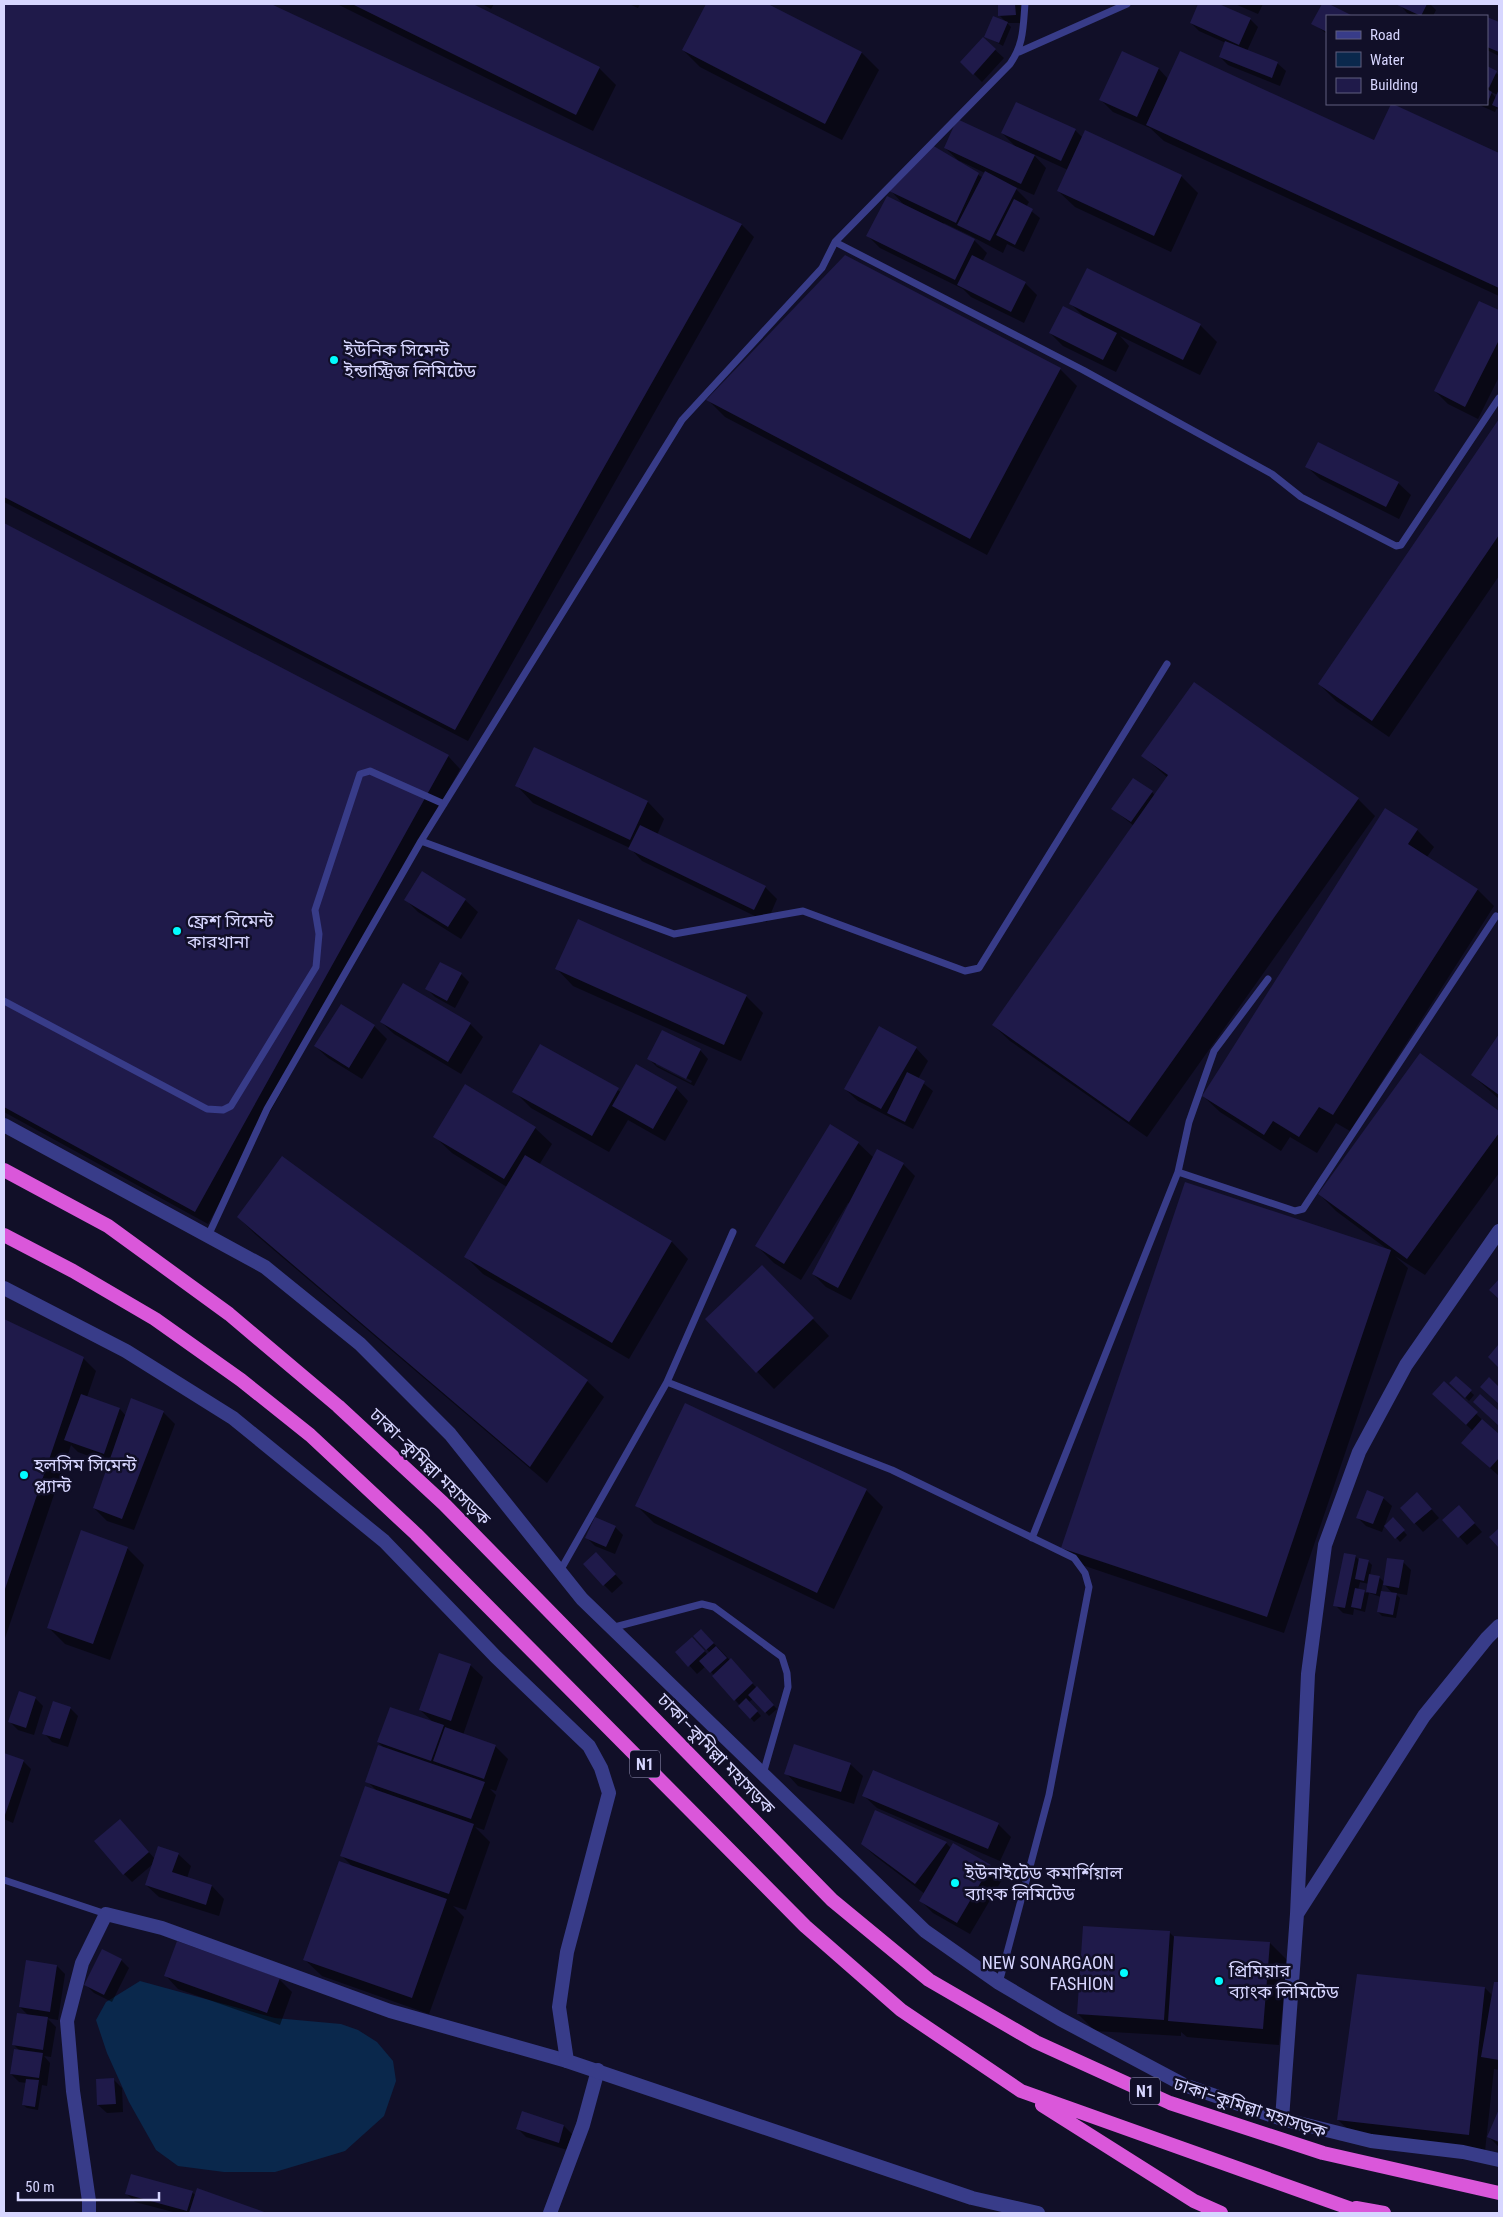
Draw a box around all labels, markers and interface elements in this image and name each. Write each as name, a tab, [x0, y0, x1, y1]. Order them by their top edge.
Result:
legend	[1326, 15, 1488, 105]
text: Road	[1370, 26, 1400, 44]
text: Water	[1370, 51, 1405, 69]
text: Building	[1370, 76, 1418, 94]
place label: ইউনিক সিমেন্ট ইন্ডাস্ট্রিজ লিমিটেড	[343, 339, 476, 381]
marker: ইউনিক সিমেন্ট ইন্ডাস্ট্রিজ লিমিটেড	[328, 354, 340, 366]
place label: ফ্রেশ সিমেন্ট কারখানা	[186, 910, 275, 952]
marker: ফ্রেশ সিমেন্ট কারখানা	[171, 925, 183, 937]
street label: ঢাকা–কুমিল্লা মহাসড়ক	[364, 1403, 495, 1531]
place label: হলসিম সিমেন্ট প্ল্যান্ট	[33, 1454, 137, 1496]
marker: হলসিম সিমেন্ট প্ল্যান্ট	[18, 1469, 30, 1481]
street label: ঢাকা–কুমিল্লা মহাসড়ক	[652, 1688, 780, 1819]
road number: N1	[630, 1750, 660, 1778]
place label: ইউনাইটেড কমার্শিয়াল ব্যাংক লিমিটেড	[964, 1862, 1123, 1904]
marker: ইউনাইটেড কমার্শিয়াল ব্যাংক লিমিটেড	[949, 1877, 961, 1889]
place label: NEW SONARGAON FASHION	[982, 1952, 1114, 1994]
place label: প্রিমিয়ার ব্যাংক লিমিটেড	[1228, 1960, 1339, 2002]
marker: NEW SONARGAON FASHION	[1118, 1967, 1130, 1979]
marker: প্রিমিয়ার ব্যাংক লিমিটেড	[1213, 1975, 1225, 1987]
street label: ঢাকা–কুমিল্লা মহাসড়ক	[1170, 2073, 1330, 2143]
road number: N1	[1130, 2078, 1160, 2104]
scale bar	[18, 2170, 159, 2202]
text: 50 m	[25, 2178, 55, 2196]

